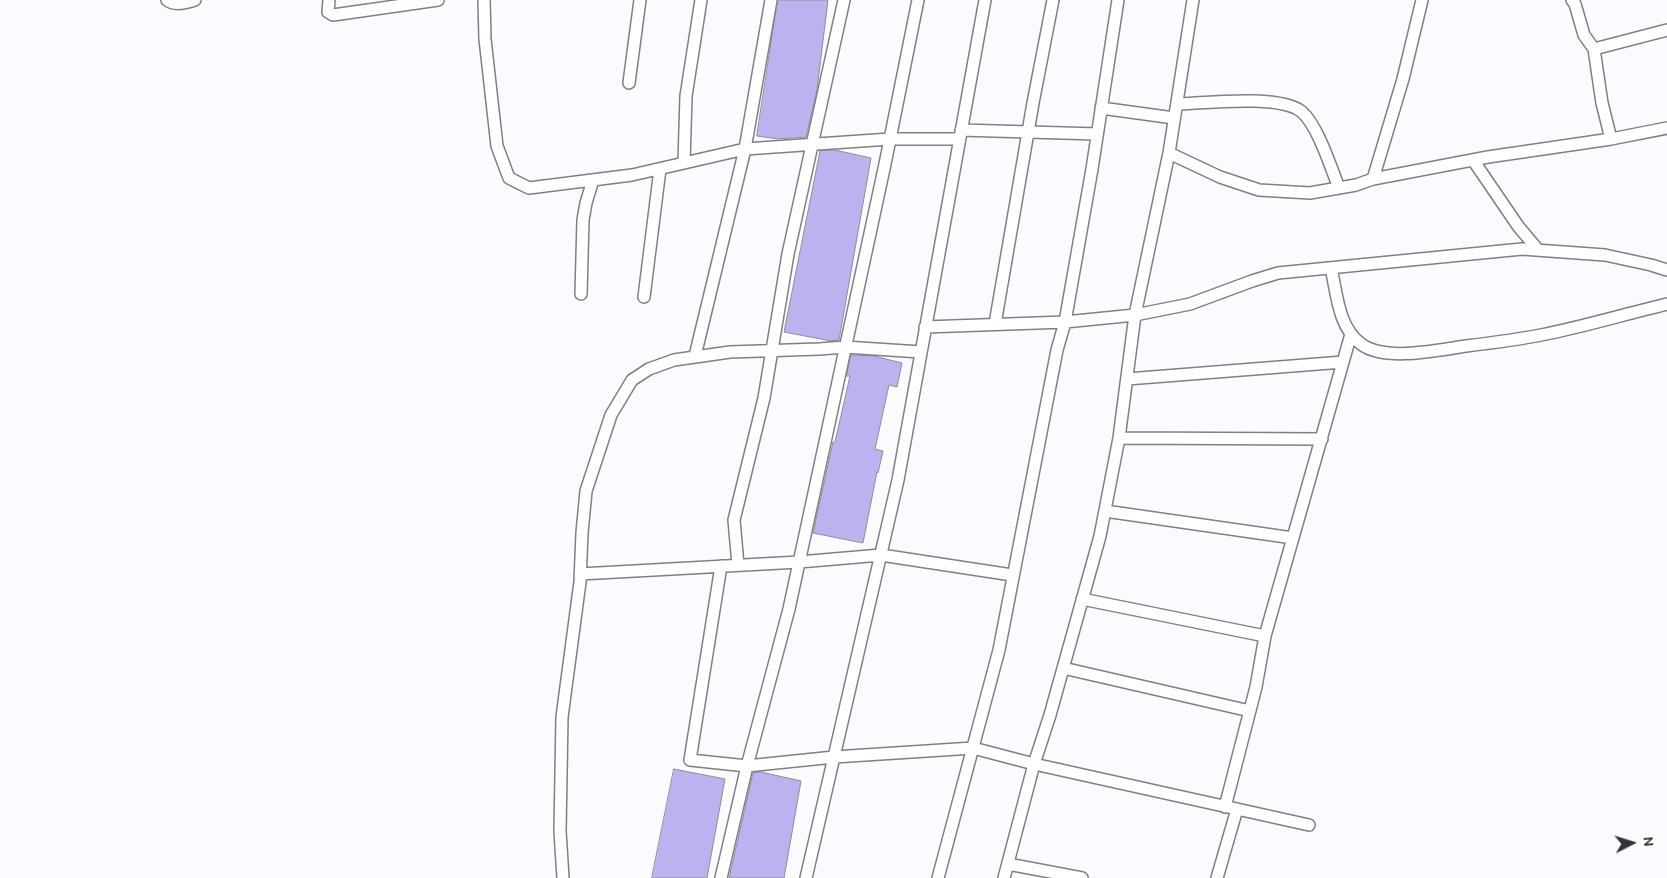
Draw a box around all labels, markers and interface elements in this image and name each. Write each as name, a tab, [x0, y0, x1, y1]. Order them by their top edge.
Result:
north arrow	[1607, 818, 1657, 868]
text: N	[1639, 836, 1656, 847]

